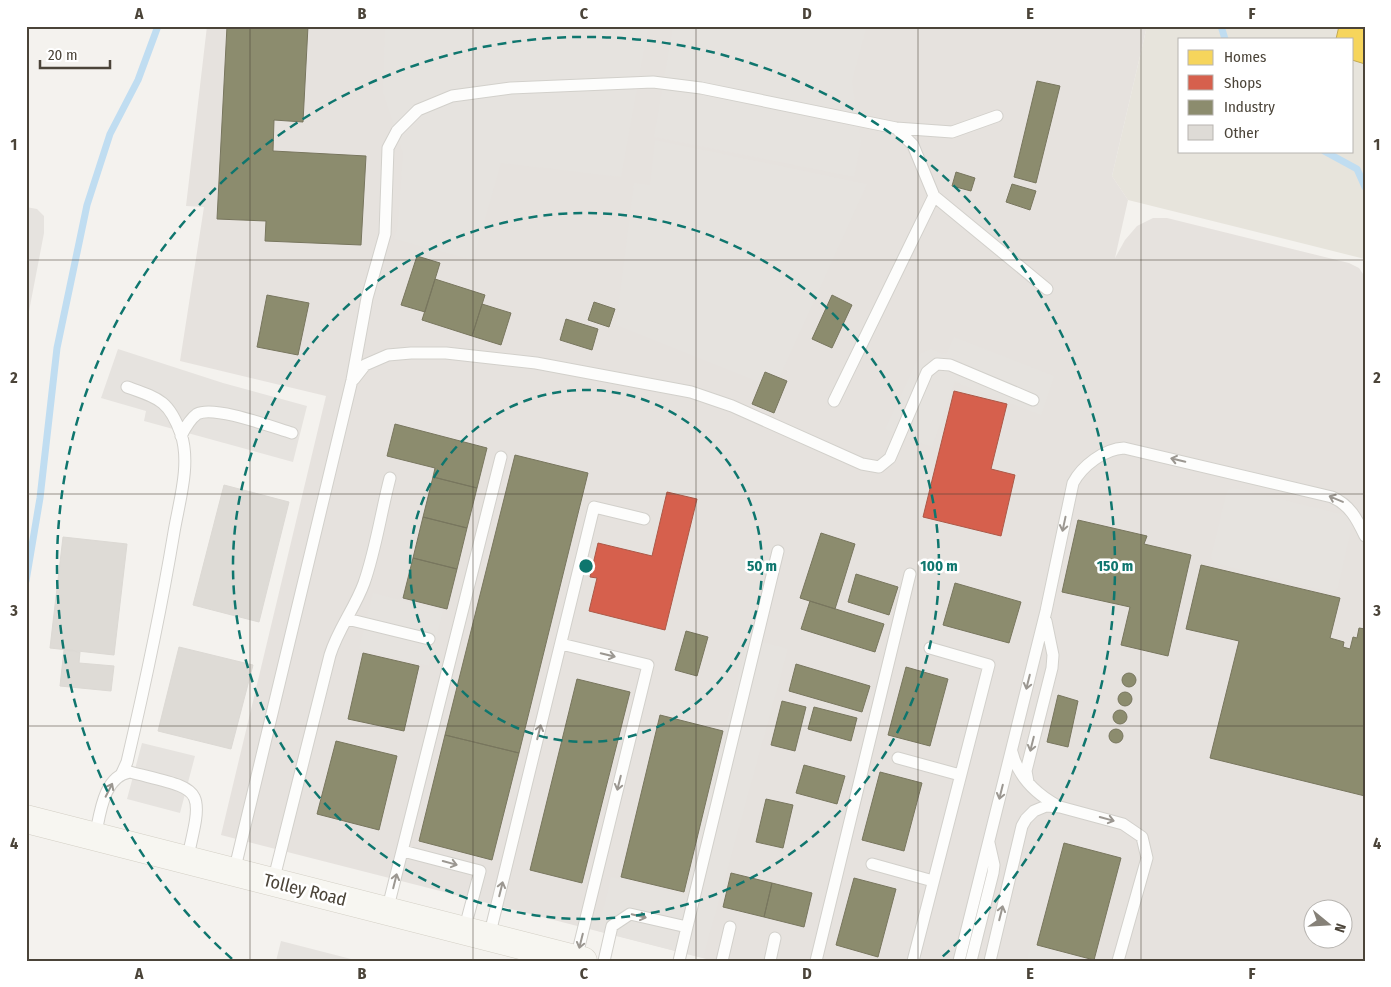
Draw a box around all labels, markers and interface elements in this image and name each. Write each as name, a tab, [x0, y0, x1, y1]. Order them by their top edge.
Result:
text: A	[134, 4, 144, 23]
text: B	[358, 4, 367, 23]
text: C	[580, 4, 589, 23]
text: D	[802, 4, 812, 23]
text: E	[1026, 4, 1034, 23]
text: F	[1248, 4, 1256, 23]
scale bar	[40, 38, 110, 70]
legend	[1178, 38, 1354, 152]
text: 20 m	[48, 46, 78, 64]
text: Homes	[1224, 48, 1266, 66]
text: Shops	[1224, 74, 1262, 92]
text: Industry	[1224, 98, 1275, 116]
text: Other	[1224, 124, 1260, 142]
text: 1	[11, 135, 17, 154]
text: 1	[1374, 135, 1380, 154]
text: 2	[9, 368, 18, 387]
text: 2	[1372, 368, 1381, 387]
one-way arrow	[1171, 455, 1187, 464]
one-way arrow	[1329, 494, 1344, 504]
one-way arrow	[1059, 516, 1068, 532]
centre of rings	[577, 557, 595, 575]
text: 50 m	[747, 557, 777, 575]
text: 100 m	[920, 557, 958, 575]
text: 150 m	[1097, 557, 1133, 575]
text: 3	[9, 601, 18, 620]
text: 3	[1372, 601, 1381, 620]
one-way arrow	[600, 651, 616, 661]
one-way arrow	[1023, 674, 1032, 690]
one-way arrow	[535, 724, 544, 740]
one-way arrow	[1027, 736, 1036, 752]
one-way arrow	[614, 775, 623, 791]
one-way arrow	[104, 783, 114, 798]
one-way arrow	[996, 784, 1005, 800]
one-way arrow	[1098, 815, 1114, 825]
text: 4	[10, 834, 18, 853]
text: 4	[1373, 834, 1381, 853]
one-way arrow	[441, 859, 457, 868]
street label: Tolley Road	[261, 869, 349, 911]
one-way arrow	[391, 873, 400, 889]
one-way arrow	[497, 882, 506, 898]
north arrow	[1304, 900, 1354, 950]
one-way arrow	[997, 906, 1006, 922]
one-way arrow	[631, 912, 647, 921]
text: N	[1331, 921, 1349, 934]
one-way arrow	[576, 932, 585, 948]
text: A	[134, 964, 144, 983]
text: B	[358, 964, 367, 983]
text: C	[580, 964, 589, 983]
text: D	[802, 964, 812, 983]
text: E	[1026, 964, 1034, 983]
text: F	[1248, 964, 1256, 983]

